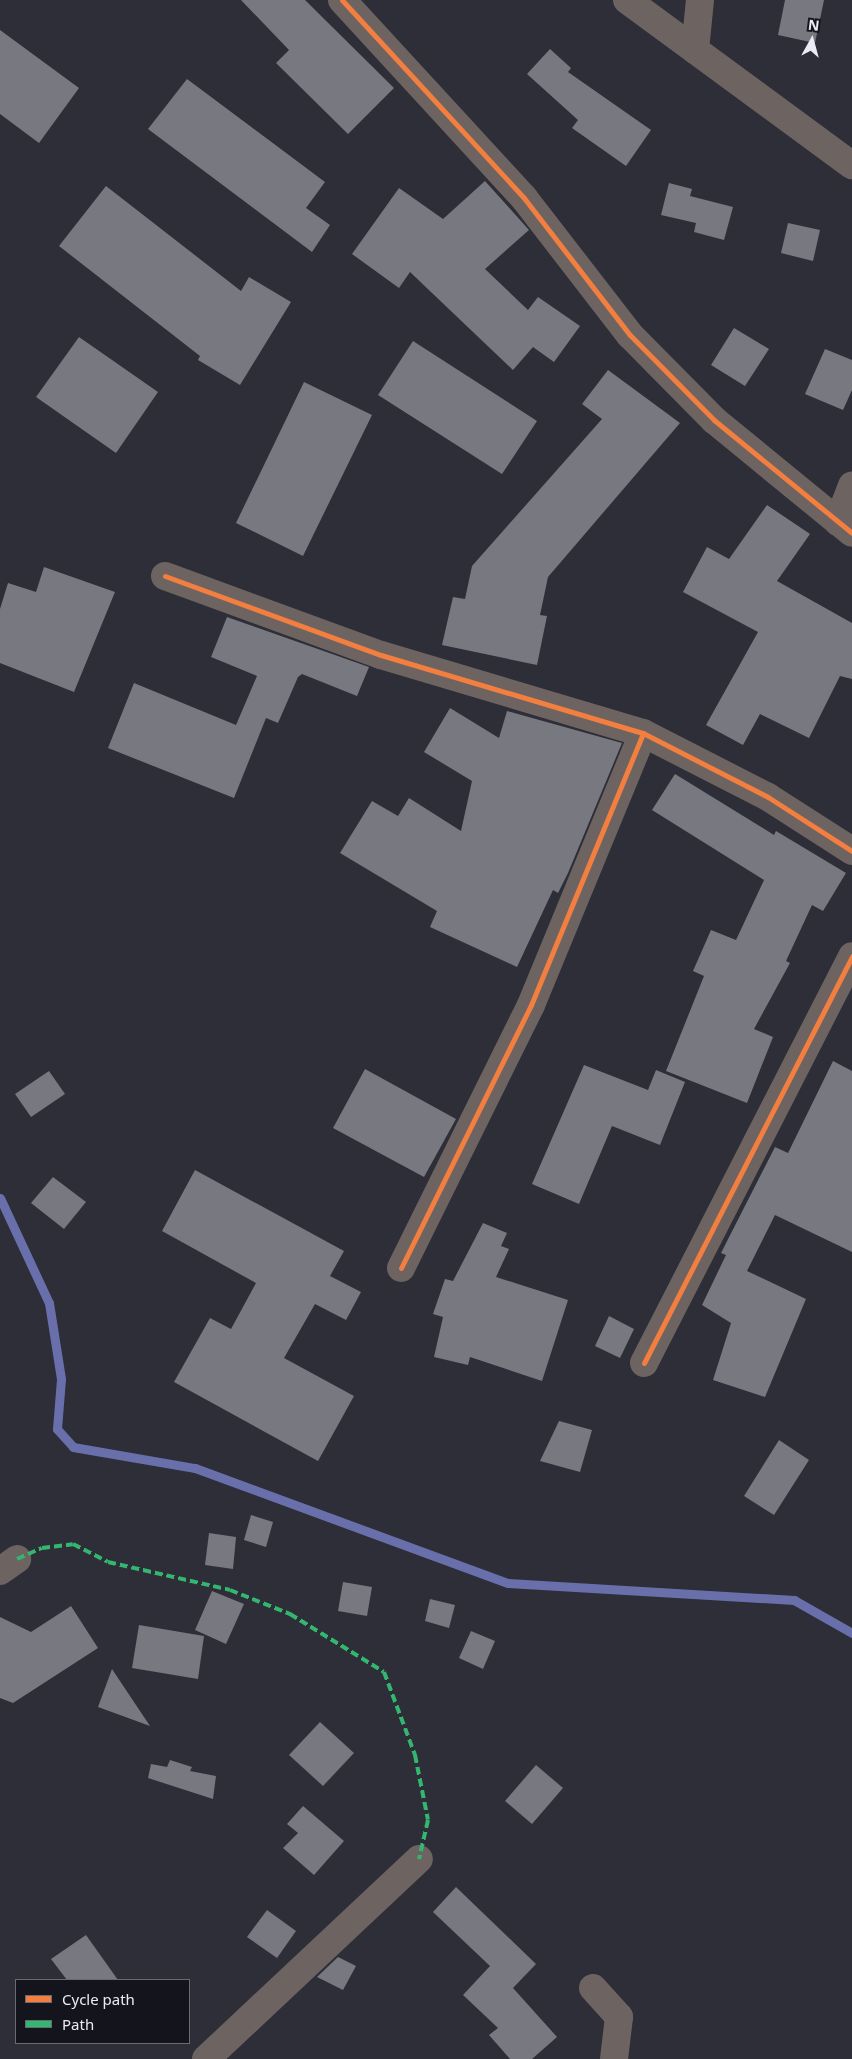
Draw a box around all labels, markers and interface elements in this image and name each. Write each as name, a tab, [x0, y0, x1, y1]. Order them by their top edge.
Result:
text: N	[807, 14, 821, 35]
north arrow	[787, 15, 837, 65]
legend	[15, 1979, 190, 2044]
text: Cycle path	[62, 1989, 135, 2009]
text: Path	[62, 2014, 94, 2034]

